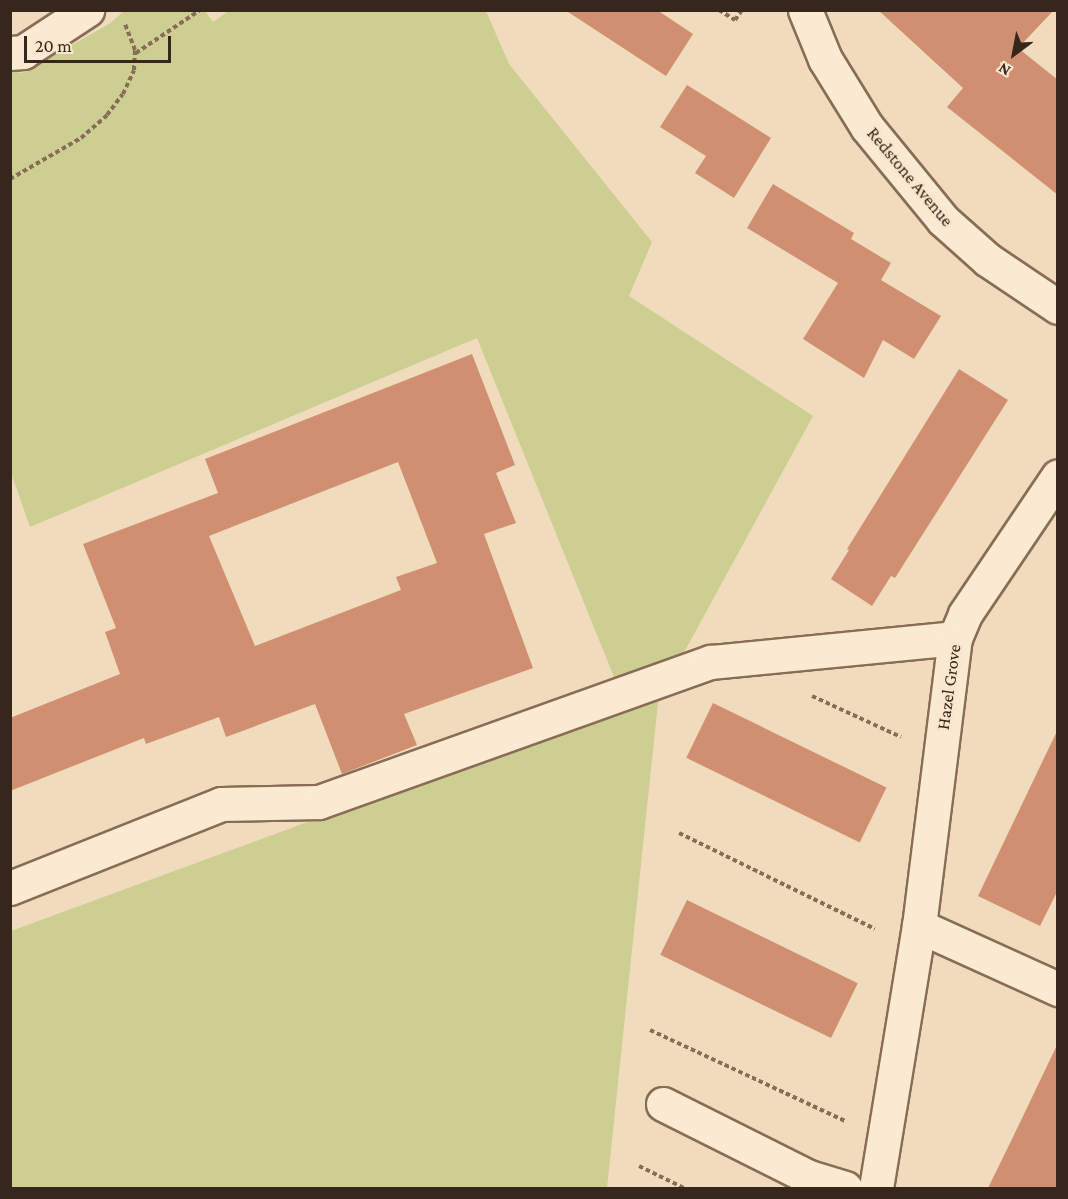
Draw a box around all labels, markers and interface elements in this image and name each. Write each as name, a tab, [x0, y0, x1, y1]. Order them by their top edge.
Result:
scale bar	[27, 24, 174, 62]
north arrow	[984, 24, 1044, 84]
text: 20 m	[35, 36, 72, 56]
text: N	[995, 60, 1013, 80]
street label: Redstone Avenue	[862, 123, 958, 231]
street label: Hazel Grove	[932, 643, 966, 731]

